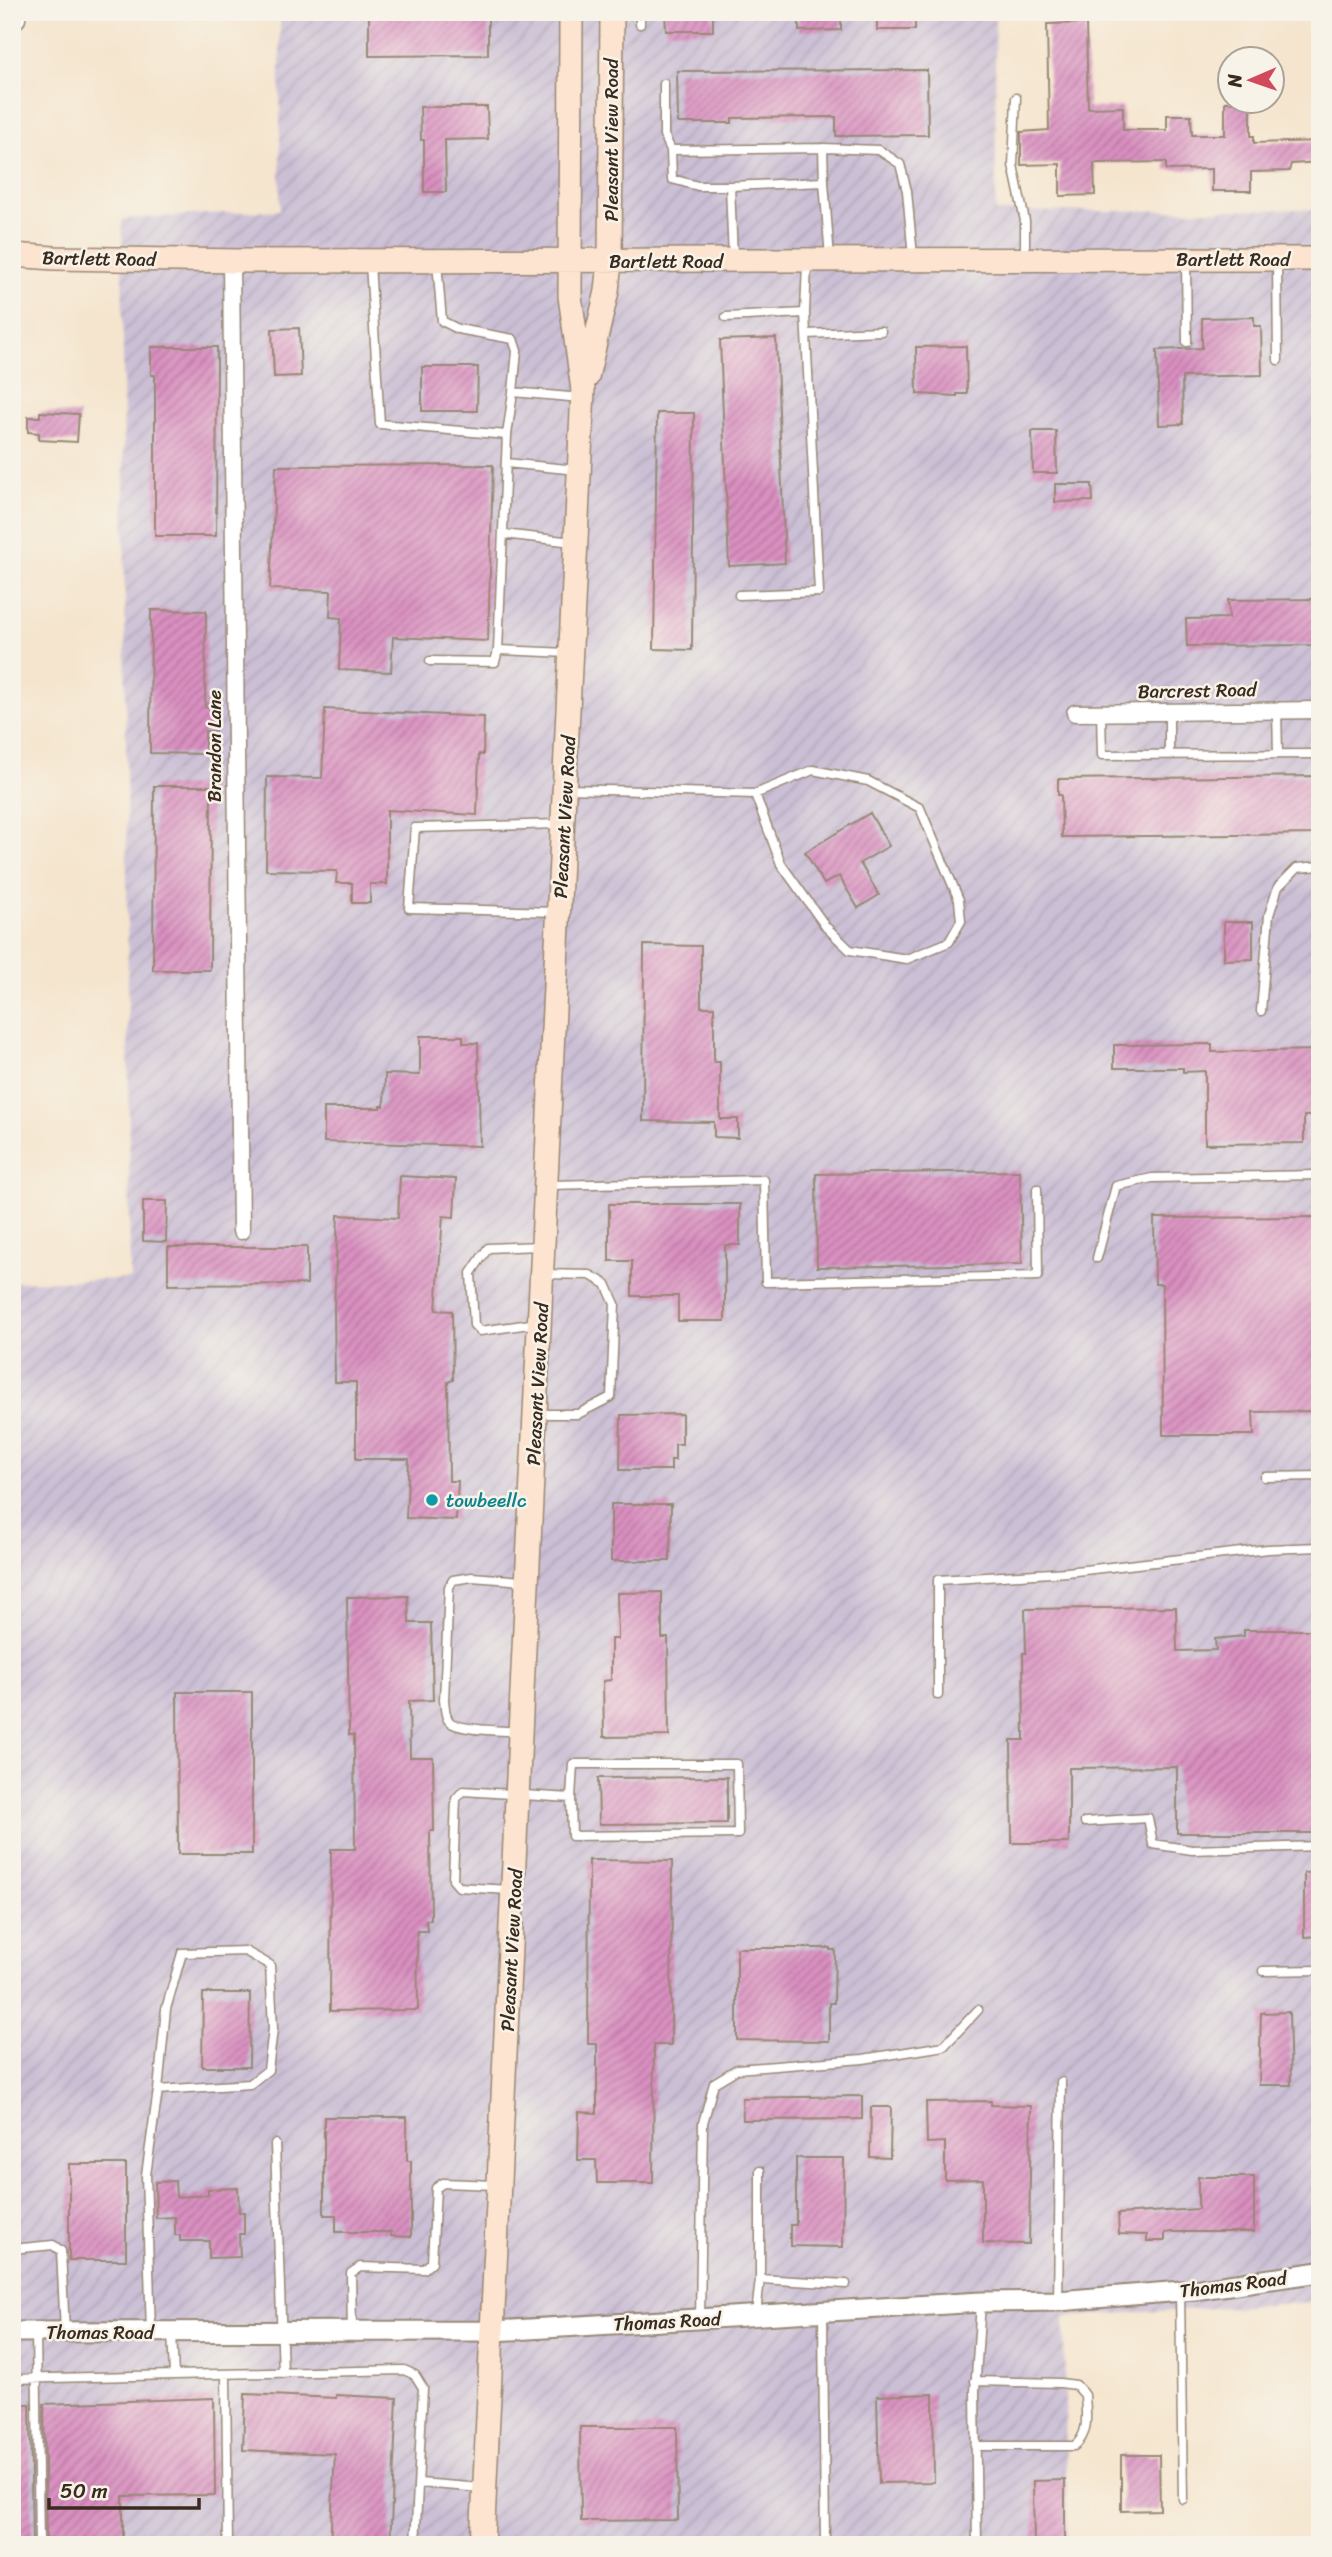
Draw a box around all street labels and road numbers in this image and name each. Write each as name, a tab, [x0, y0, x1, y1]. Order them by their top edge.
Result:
street label: Pleasant View Road	[595, 57, 628, 221]
street label: Bartlett Road	[42, 241, 158, 276]
street label: Bartlett Road	[1176, 243, 1292, 276]
street label: Bartlett Road	[609, 245, 725, 278]
street label: Barcrest Road	[1137, 673, 1259, 708]
street label: Brandon Lane	[198, 689, 231, 802]
street label: Pleasant View Road	[544, 733, 585, 899]
street label: Pleasant View Road	[517, 1300, 558, 1466]
street label: Pleasant View Road	[491, 1866, 532, 2032]
street label: Thomas Road	[1178, 2261, 1290, 2307]
street label: Thomas Road	[612, 2302, 724, 2341]
street label: Thomas Road	[46, 2316, 156, 2349]

